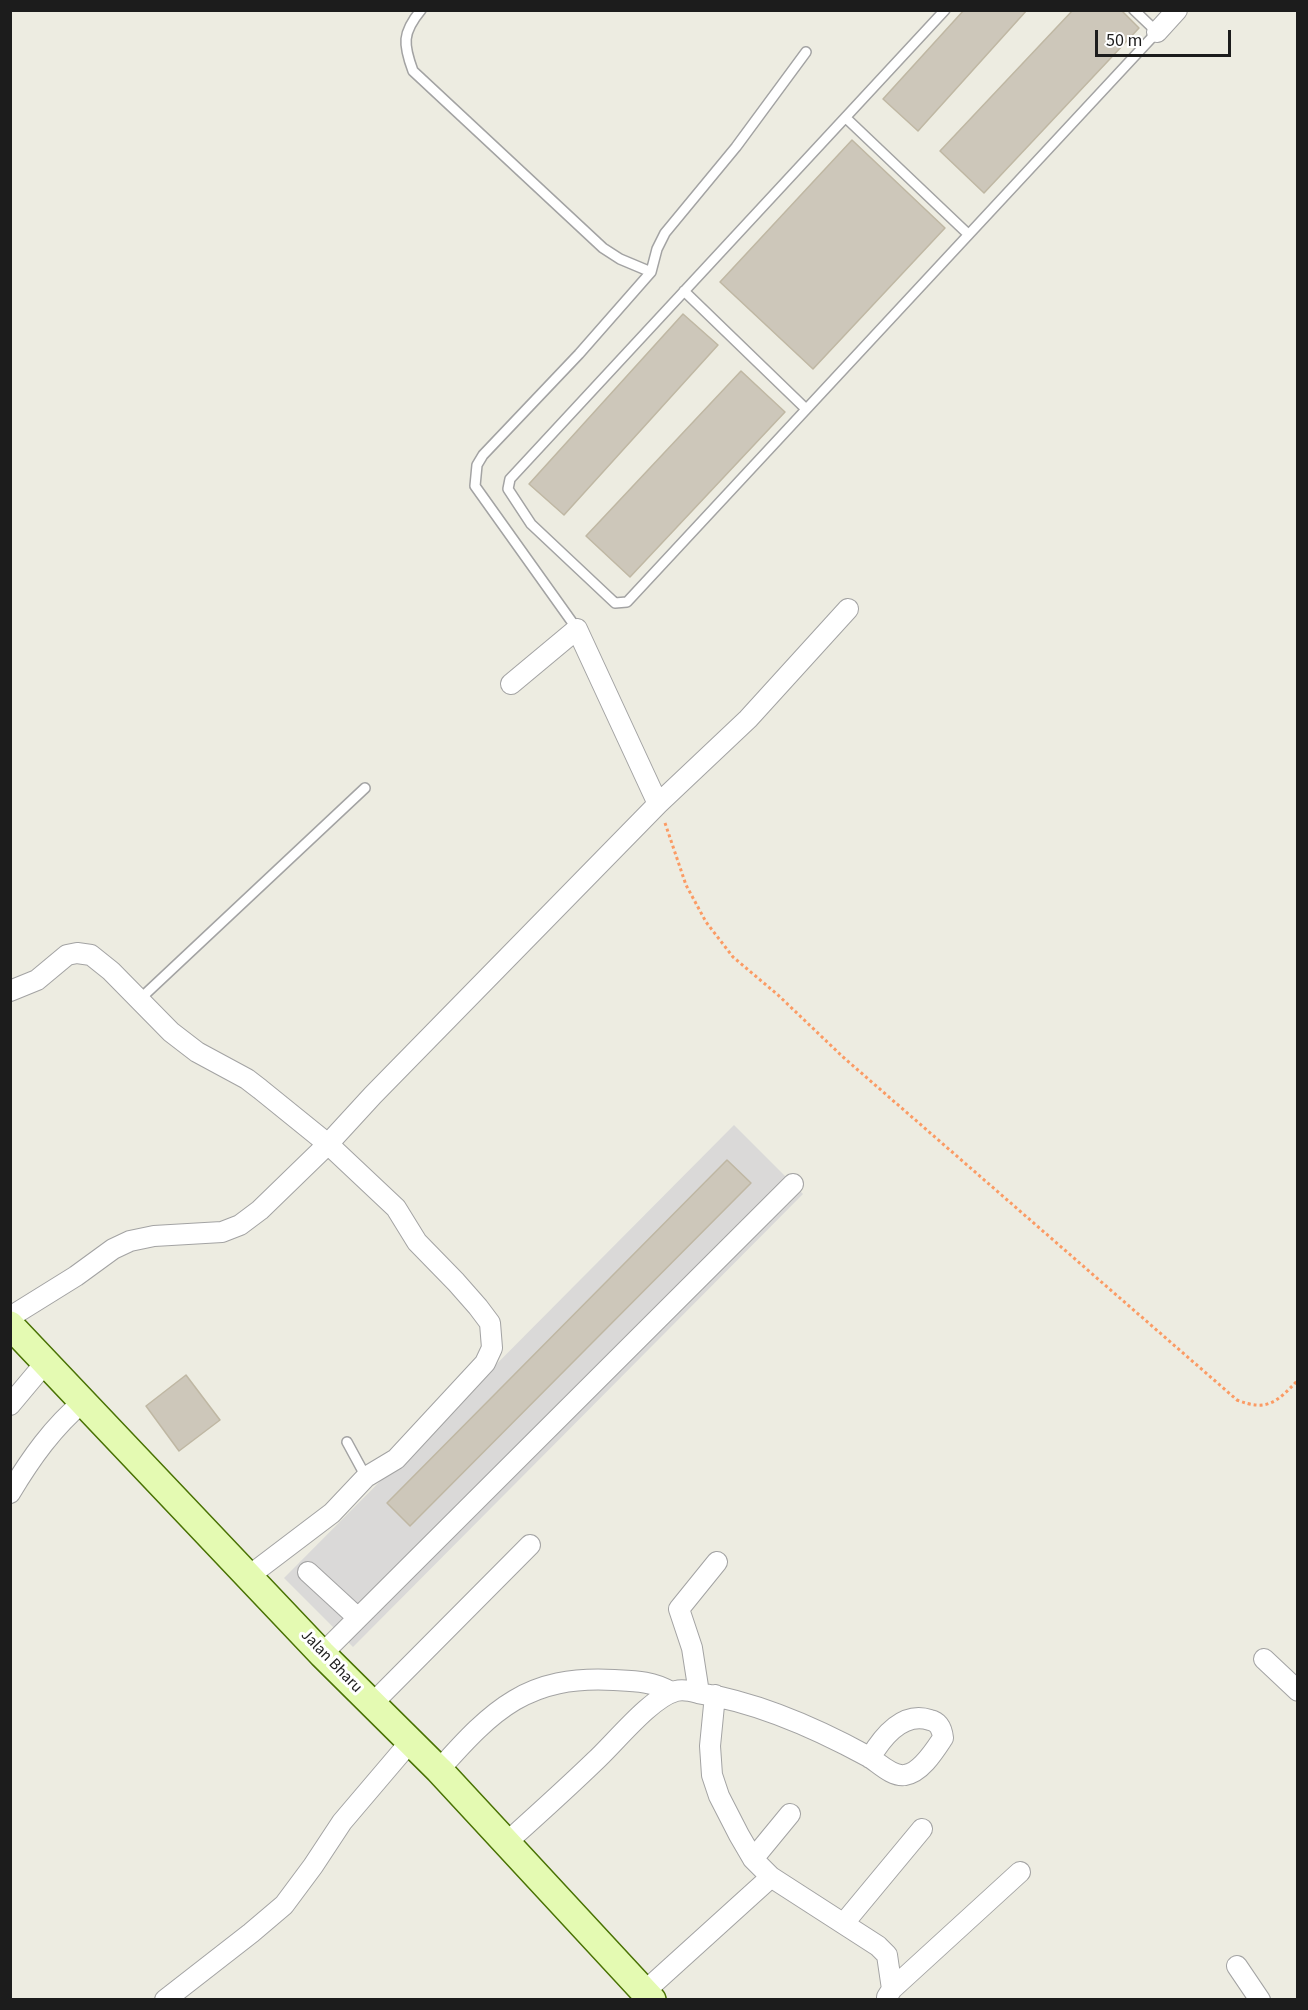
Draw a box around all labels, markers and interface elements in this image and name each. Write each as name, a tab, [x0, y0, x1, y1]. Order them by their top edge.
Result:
scale bar	[1098, 18, 1234, 56]
text: 50 m	[1106, 28, 1142, 53]
street label: Jalan Bharu	[296, 1626, 366, 1698]

